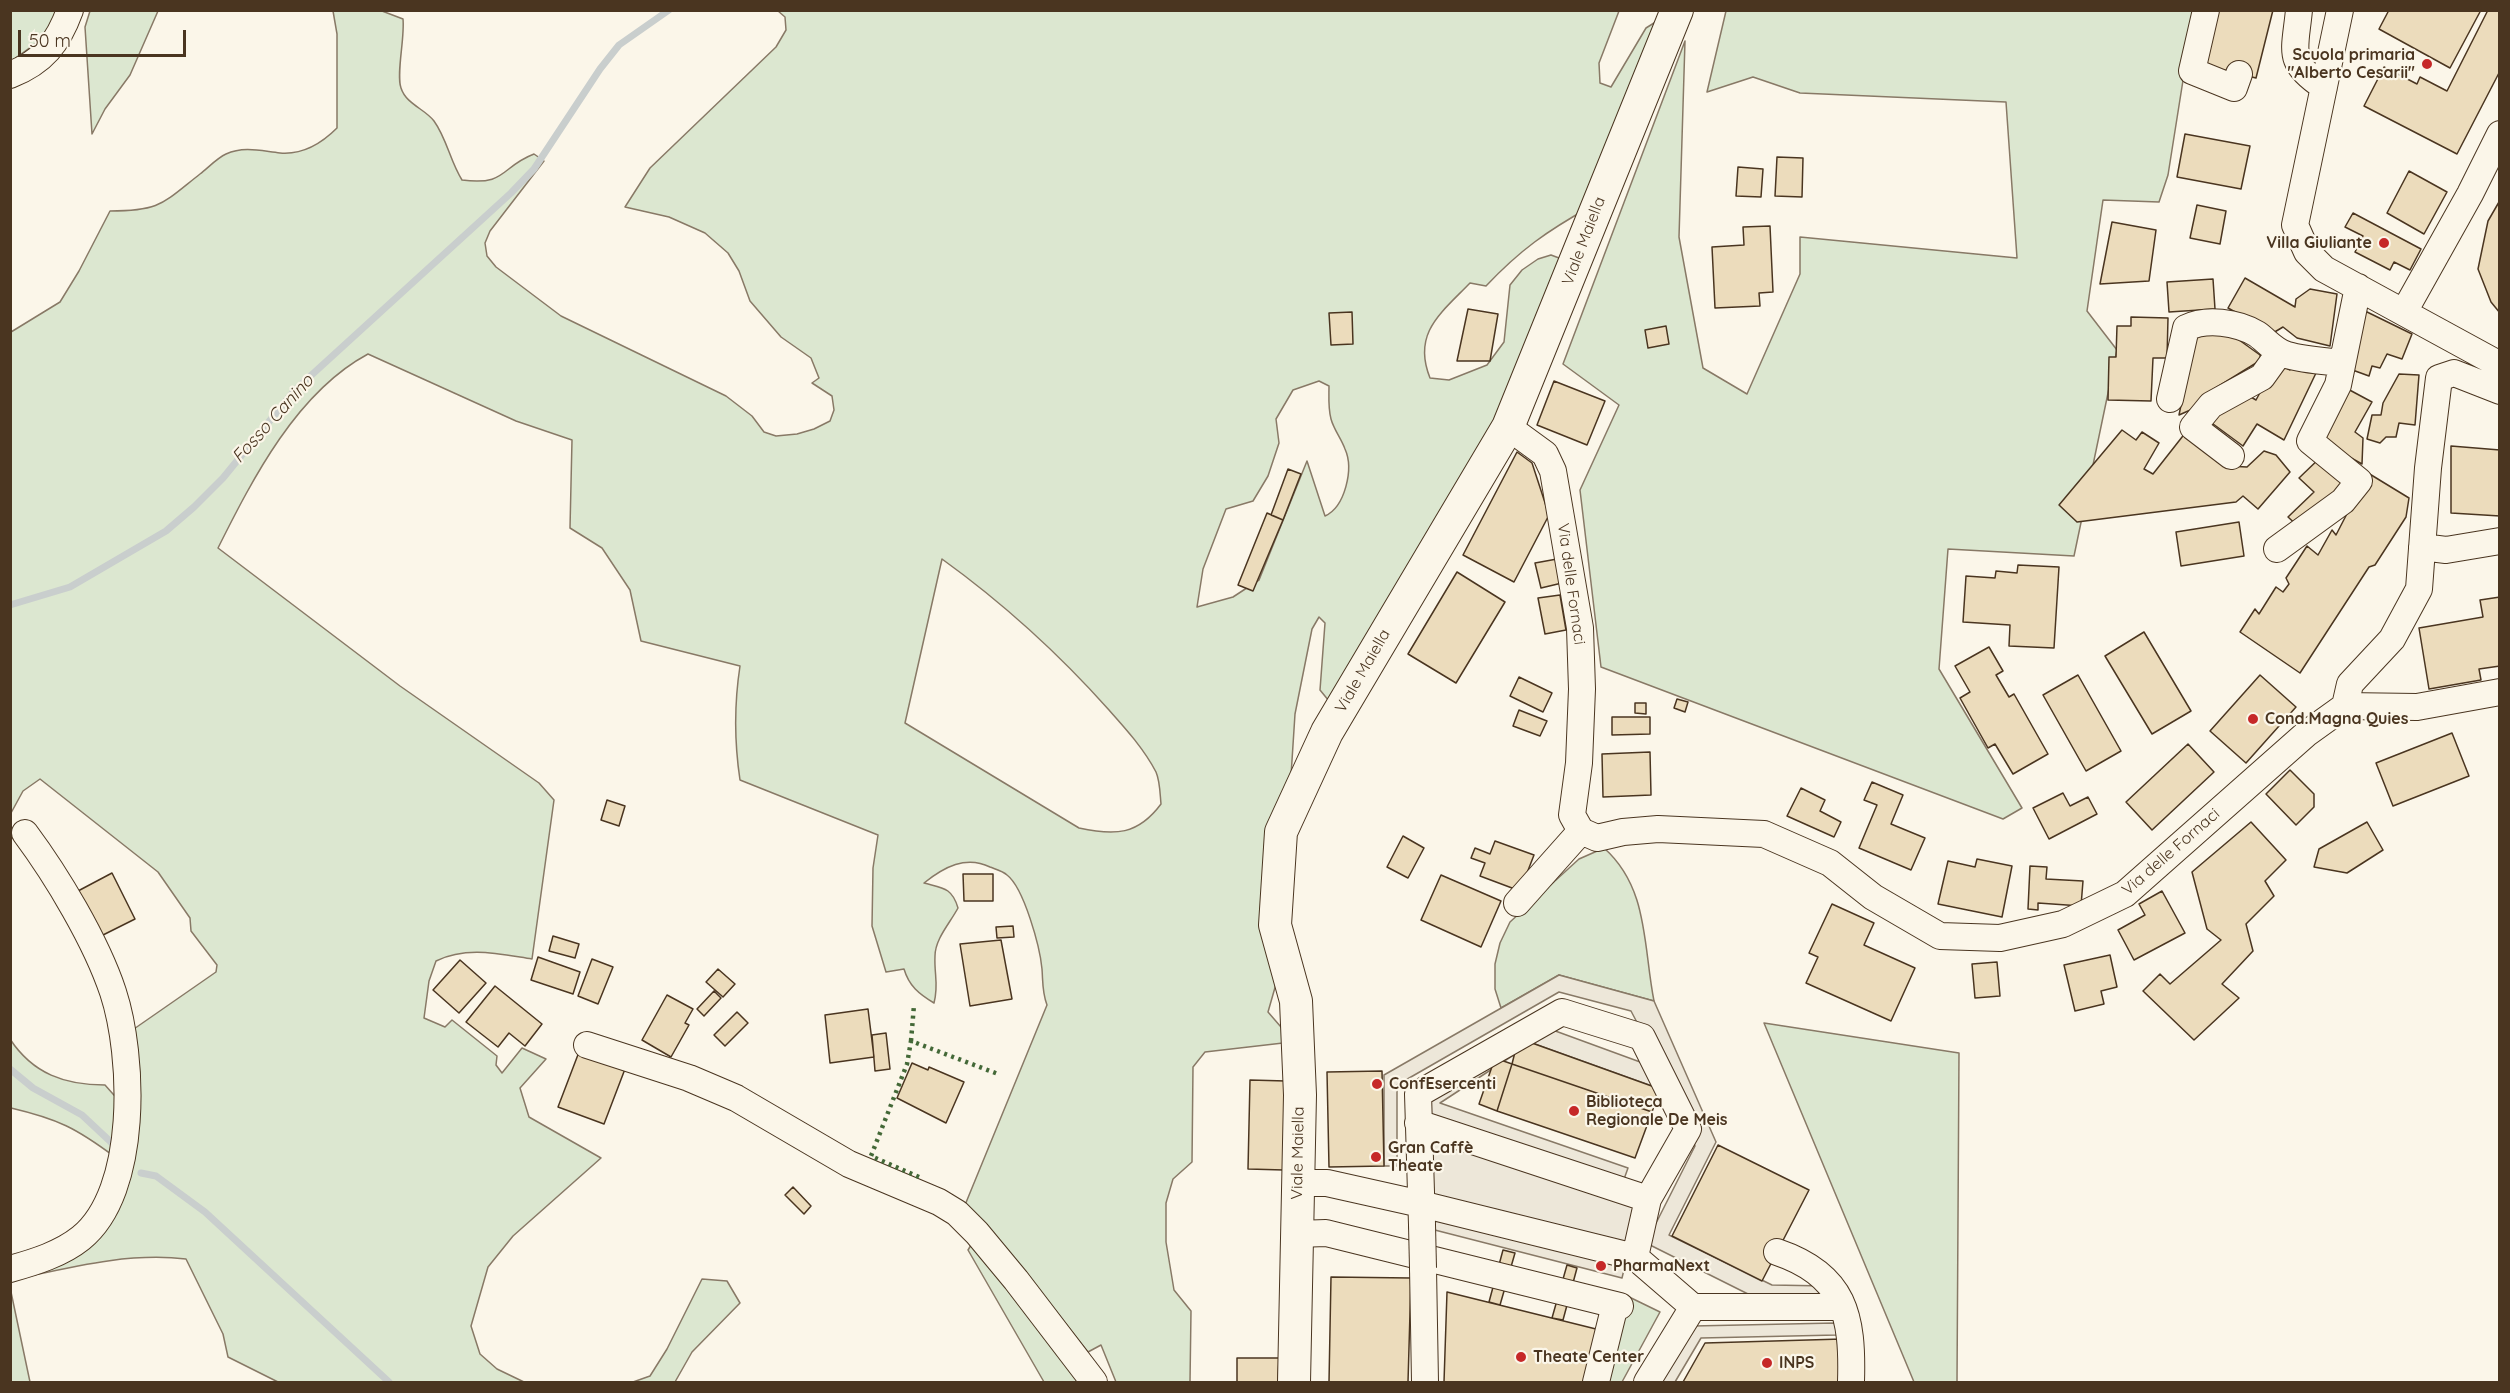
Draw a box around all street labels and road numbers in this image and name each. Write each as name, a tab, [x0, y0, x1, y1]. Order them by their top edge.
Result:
street label: Viale Maiella	[1558, 194, 1610, 288]
street label: Via delle Fornaci	[1553, 522, 1589, 646]
street label: Viale Maiella	[1331, 626, 1395, 716]
street label: Via delle Fornaci	[2118, 804, 2224, 900]
street label: Viale Maiella	[1288, 1106, 1308, 1200]

